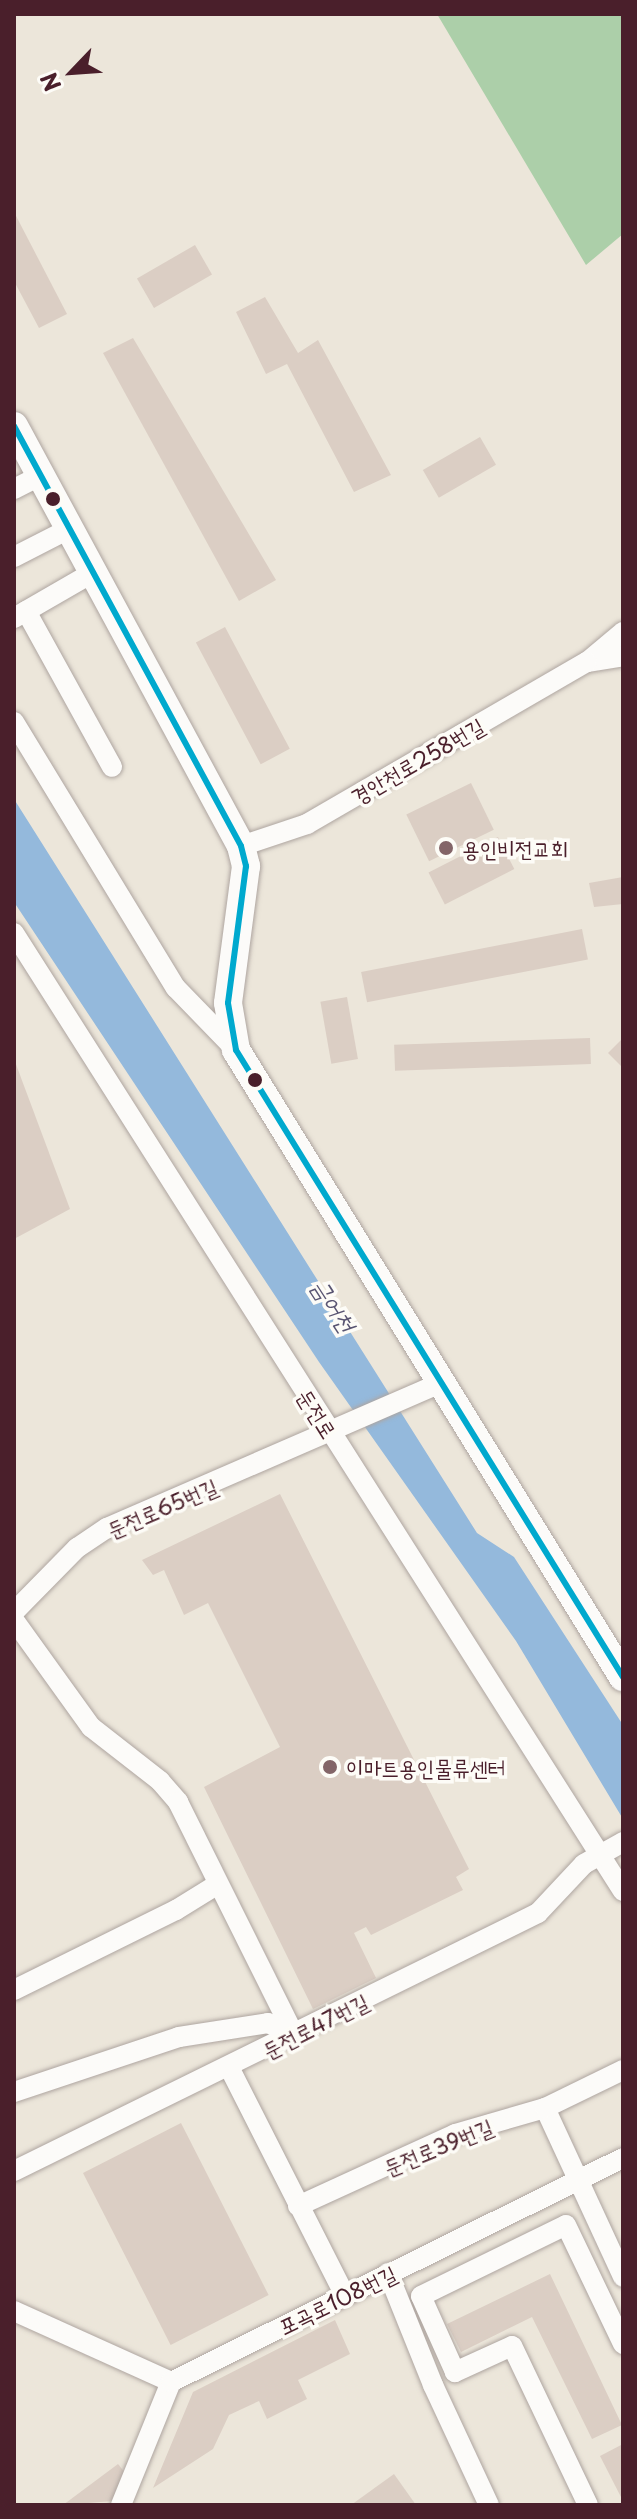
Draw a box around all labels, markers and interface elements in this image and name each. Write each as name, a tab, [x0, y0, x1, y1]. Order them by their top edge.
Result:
north arrow	[32, 32, 112, 112]
text: N	[31, 67, 68, 97]
unlabelled marker	[45, 491, 61, 507]
street label: 경안천로258번길	[346, 711, 488, 809]
place label: 용인비전교회	[462, 835, 568, 861]
marker: 용인비전교회	[437, 839, 455, 857]
unlabelled marker	[247, 1072, 263, 1088]
water label: 금어천	[306, 1273, 362, 1337]
street label: 둔전로	[293, 1383, 343, 1443]
street label: 둔전로65번길	[103, 1472, 221, 1542]
place label: 이마트용인물류센터	[346, 1754, 505, 1780]
marker: 이마트용인물류센터	[321, 1758, 339, 1776]
street label: 둔전로47번길	[258, 1987, 372, 2063]
street label: 둔전로39번길	[380, 2112, 496, 2180]
street label: 포곡로108번길	[274, 2259, 400, 2339]

